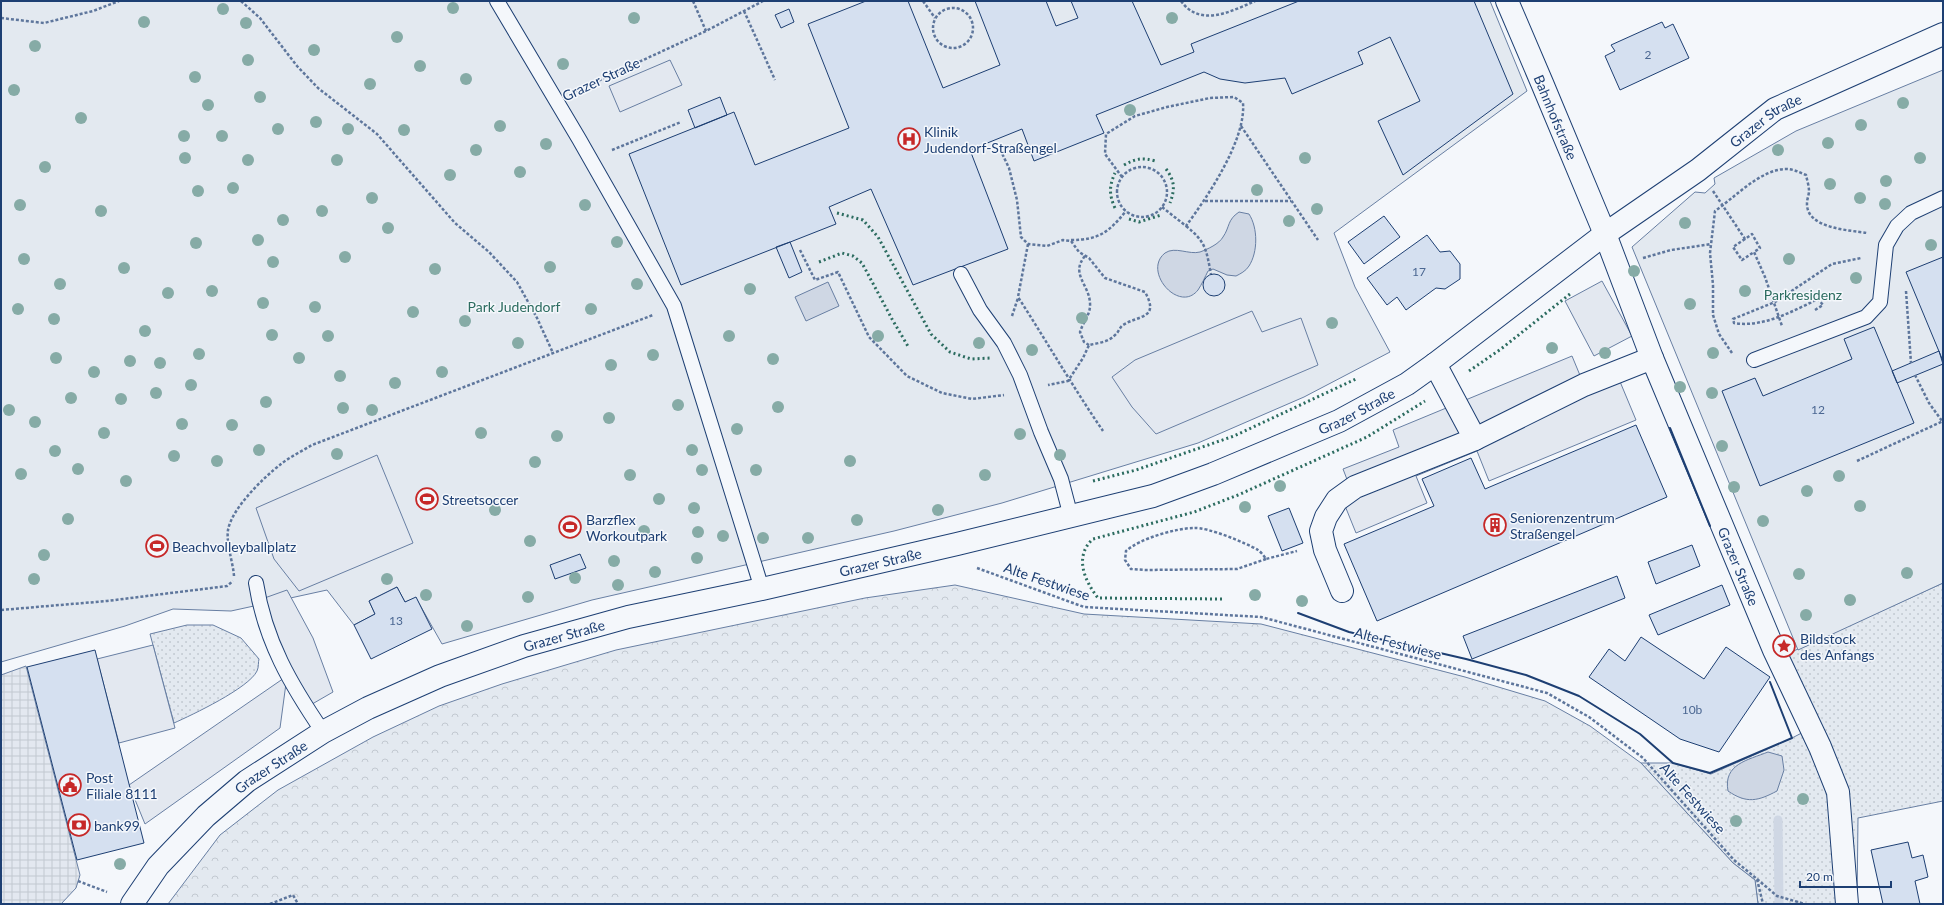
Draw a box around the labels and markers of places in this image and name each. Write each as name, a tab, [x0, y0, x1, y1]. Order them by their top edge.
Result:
place label: Klinik Judendorf-Straßengel	[924, 123, 1057, 156]
hospital icon: Klinik Judendorf-Straßengel	[896, 126, 922, 152]
sports icon: Streetsoccer	[414, 486, 440, 512]
place label: Streetsoccer	[442, 491, 518, 508]
place label: Seniorenzentrum Straßengel	[1510, 509, 1615, 542]
place label: Barzflex Workoutpark	[586, 511, 668, 544]
building icon: Seniorenzentrum Straßengel	[1482, 512, 1508, 538]
sports icon: Barzflex Workoutpark	[557, 514, 583, 540]
sports icon: Beachvolleyballplatz	[144, 533, 170, 559]
place label: Beachvolleyballplatz	[172, 538, 296, 555]
place label: Bildstock des Anfangs	[1800, 630, 1875, 663]
place icon: Bildstock des Anfangs	[1771, 633, 1797, 659]
place label: Post Filiale 8111	[86, 769, 158, 802]
public building icon: Post Filiale 8111	[57, 772, 83, 798]
bank icon: bank99	[66, 812, 92, 838]
place label: bank99	[94, 817, 140, 834]

